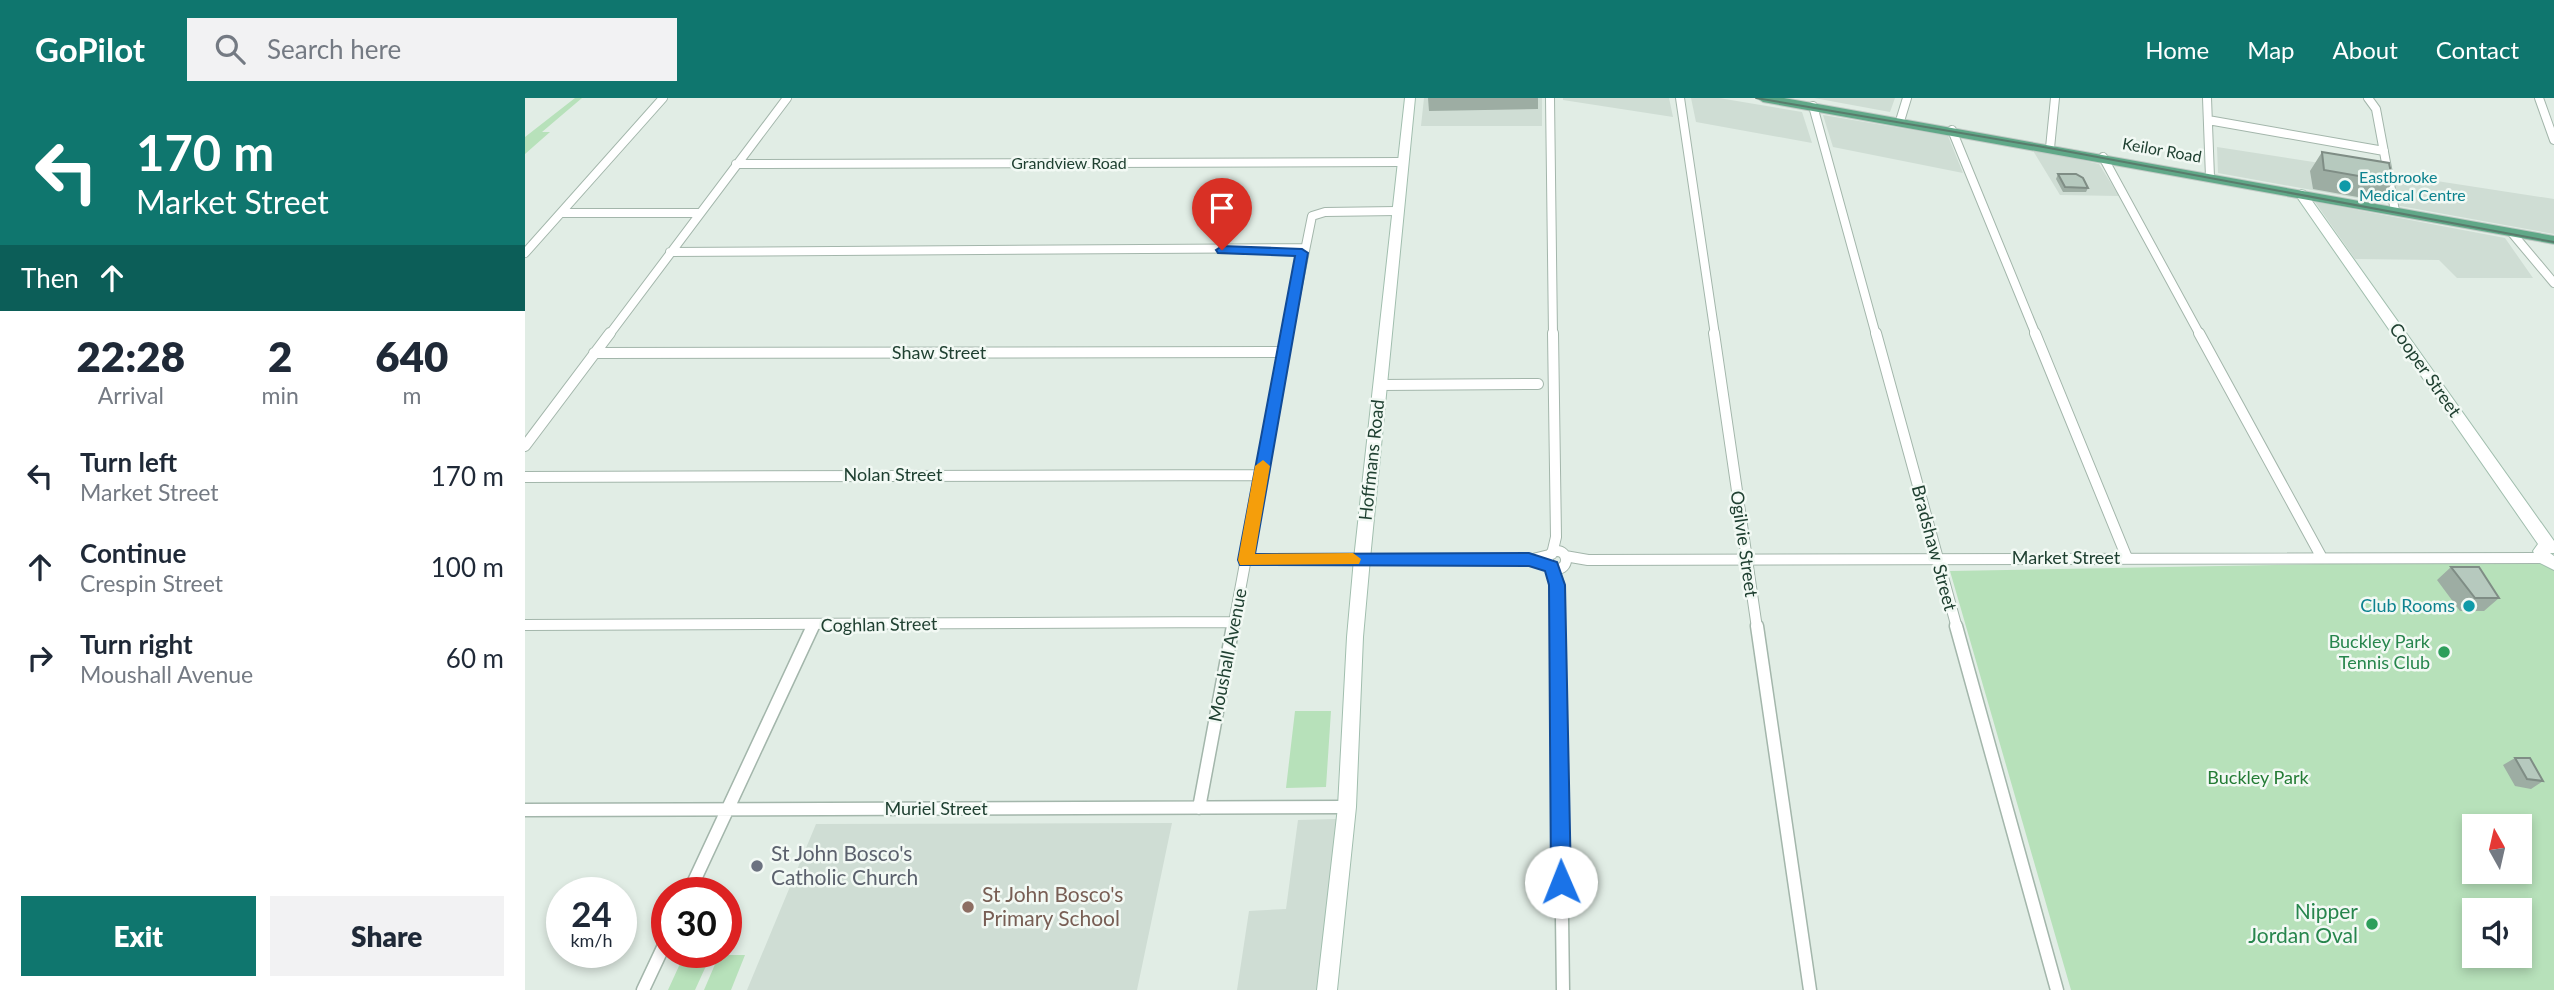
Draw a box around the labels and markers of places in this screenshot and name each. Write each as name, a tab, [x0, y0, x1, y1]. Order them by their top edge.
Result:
place label: Eastbrooke Medical Centre	[2359, 167, 2466, 204]
pin	[1192, 178, 1252, 250]
marker: Eastbrooke Medical Centre	[2337, 178, 2353, 194]
place label: Club Rooms	[2360, 594, 2455, 616]
marker: Club Rooms	[2461, 598, 2477, 614]
place label: Buckley Park Tennis Club	[2329, 630, 2431, 673]
marker: Buckley Park Tennis Club	[2436, 644, 2452, 660]
place label: St John Bosco's Catholic Church	[771, 840, 918, 889]
marker: St John Bosco's Catholic Church	[749, 858, 765, 874]
place label: St John Bosco's Primary School	[982, 881, 1123, 930]
place label: Nipper Jordan Oval	[2248, 898, 2358, 947]
marker: St John Bosco's Primary School	[960, 899, 976, 915]
marker: Nipper Jordan Oval	[2364, 916, 2380, 932]

